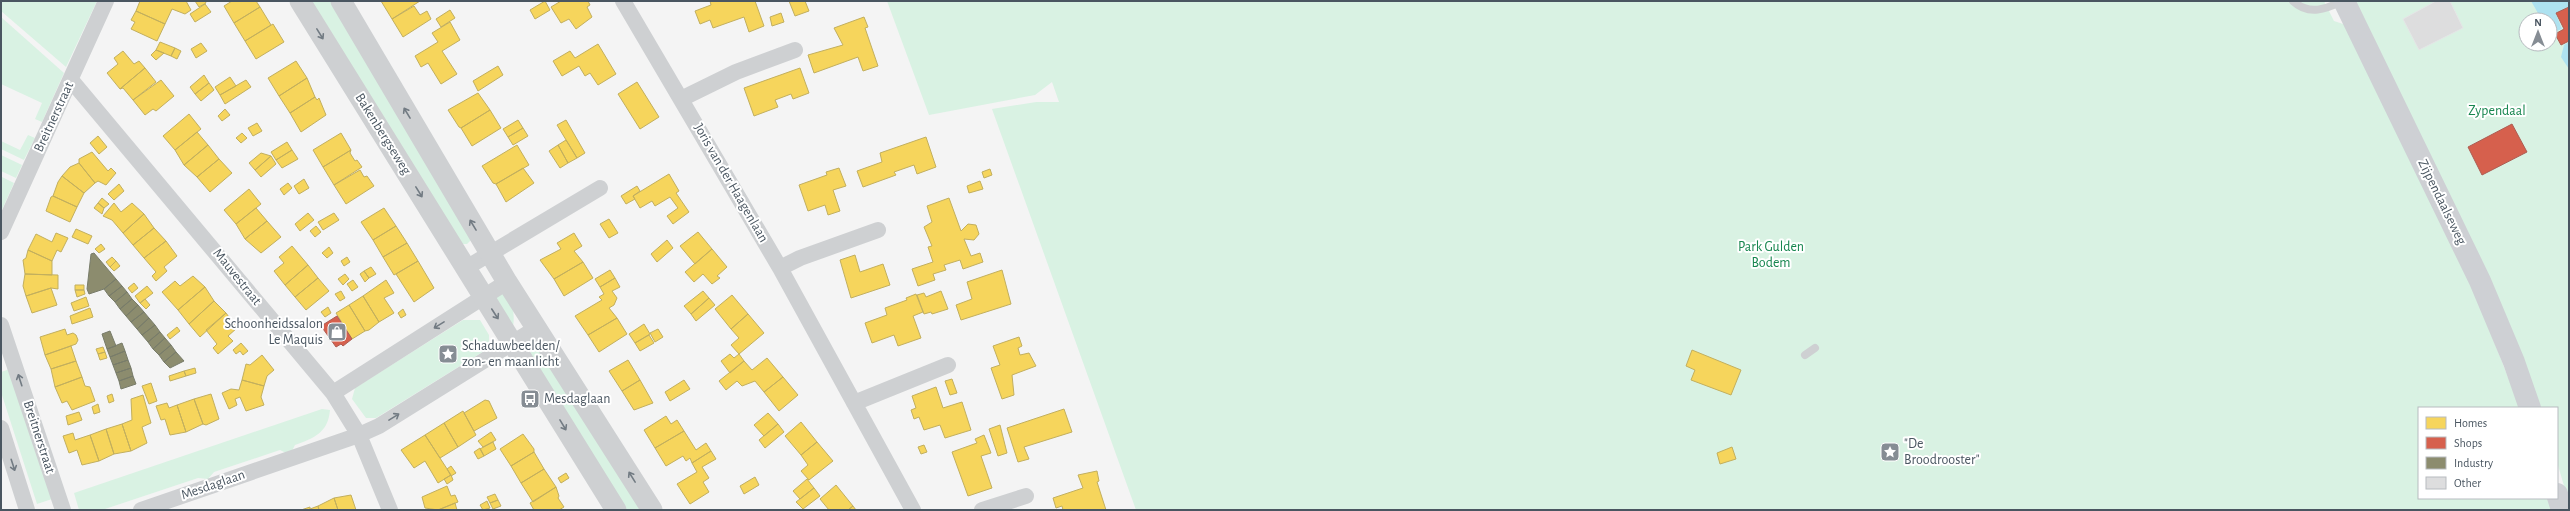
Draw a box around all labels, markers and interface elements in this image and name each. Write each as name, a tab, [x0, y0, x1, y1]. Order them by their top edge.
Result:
north arrow	[2518, 12, 2558, 52]
text: N	[2534, 17, 2542, 28]
one-way arrow	[317, 28, 325, 40]
street label: Breitnerstraat	[32, 79, 77, 154]
street label: Bakenbergseweg	[352, 91, 414, 177]
park label: Zypendaal	[2468, 104, 2526, 118]
one-way arrow	[403, 107, 411, 119]
street label: Joris van der Haagenlaan	[691, 121, 771, 245]
street label: Zijpendaalseweg	[2415, 157, 2469, 247]
one-way arrow	[415, 186, 423, 198]
one-way arrow	[469, 219, 477, 231]
park label: Park Gulden Bodem	[1738, 240, 1804, 270]
street label: Mauvestraat	[210, 246, 264, 308]
one-way arrow	[491, 308, 499, 319]
place label: Schoonheidssalon Le Maquis	[225, 317, 323, 347]
shop icon: Schoonheidssalon Le Maquis	[326, 321, 348, 343]
one-way arrow	[434, 321, 445, 329]
place label: Schaduwbeelden/ zon- en maanlicht	[462, 339, 561, 369]
place icon: Schaduwbeelden/ zon- en maanlicht	[437, 343, 459, 365]
one-way arrow	[16, 374, 23, 387]
bus stop icon: Mesdaglaan	[519, 388, 541, 410]
place label: Mesdaglaan	[544, 392, 610, 406]
street label: Breitnerstraat	[21, 399, 58, 476]
legend	[2418, 407, 2558, 499]
one-way arrow	[388, 412, 399, 421]
text: Homes	[2454, 417, 2487, 429]
one-way arrow	[560, 419, 568, 431]
place label: "De Broodrooster"	[1904, 437, 1980, 467]
text: Shops	[2454, 437, 2482, 449]
place icon: "De Broodrooster"	[1879, 441, 1901, 463]
text: Industry	[2454, 457, 2493, 470]
one-way arrow	[10, 459, 17, 472]
street label: Mesdaglaan	[179, 468, 247, 502]
one-way arrow	[627, 471, 635, 483]
text: Other	[2454, 477, 2481, 489]

